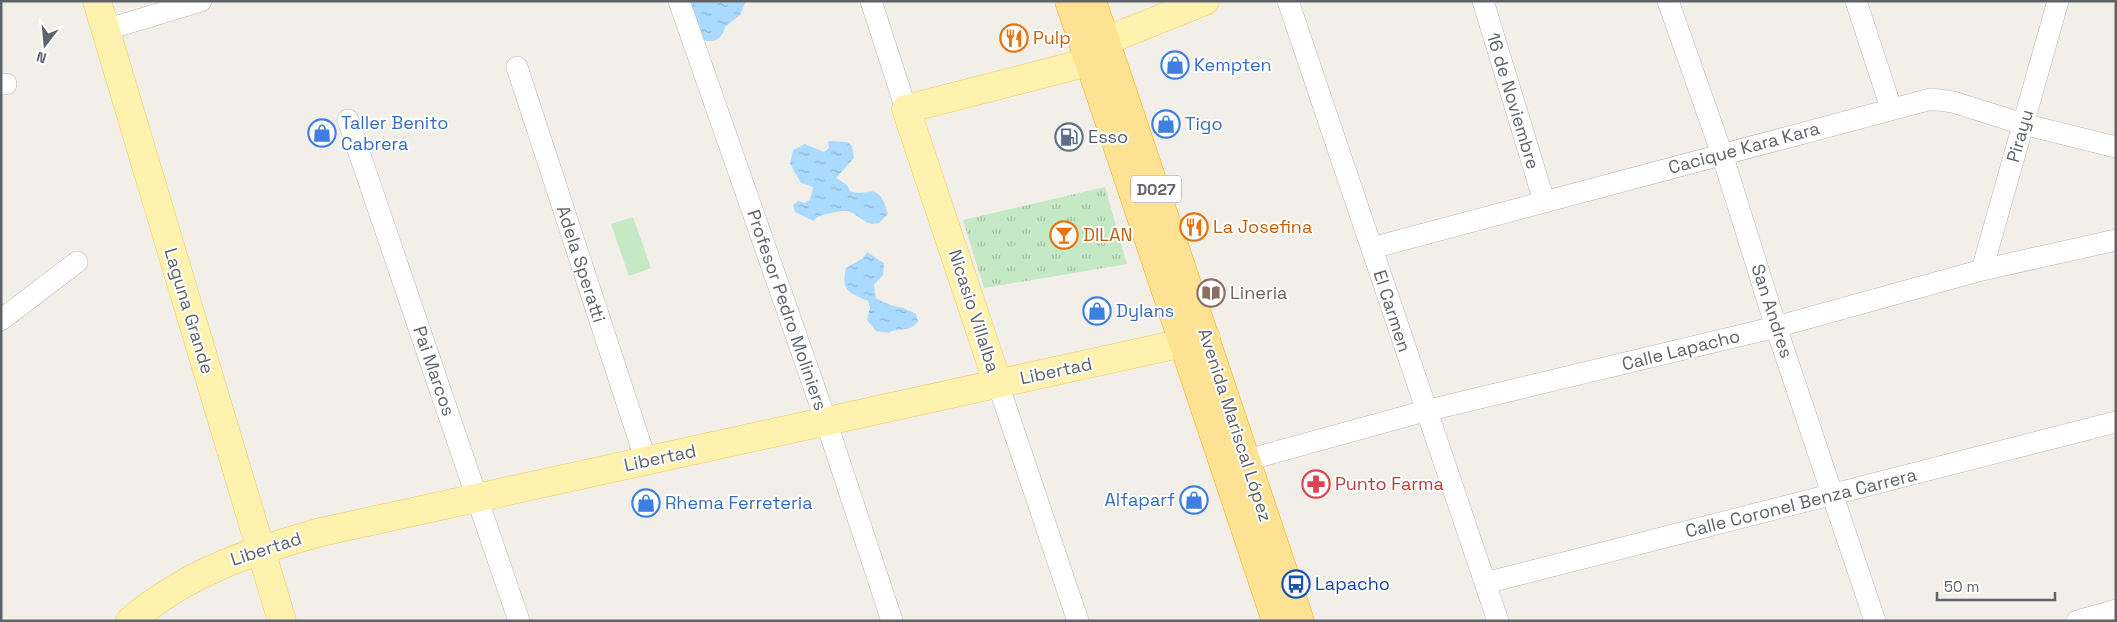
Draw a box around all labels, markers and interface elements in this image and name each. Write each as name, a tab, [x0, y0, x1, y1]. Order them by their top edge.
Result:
north arrow	[20, 20, 70, 70]
restaurant icon: Pulp	[999, 23, 1029, 53]
place label: Pulp	[1033, 26, 1071, 49]
street label: 16 de Noviembre	[1482, 30, 1545, 172]
text: N	[34, 48, 48, 67]
shop icon: Kempten	[1160, 50, 1190, 80]
place label: Kempten	[1194, 53, 1272, 76]
street label: Pirayu	[2001, 107, 2038, 165]
shop icon: Tigo	[1151, 109, 1181, 139]
place label: Taller Benito Cabrera	[341, 111, 448, 155]
place label: Tigo	[1185, 112, 1223, 135]
street label: Cacique Kara Kara	[1666, 116, 1822, 179]
shop icon: Taller Benito Cabrera	[307, 118, 337, 148]
fuel station icon: Esso	[1054, 122, 1084, 152]
place label: Esso	[1088, 125, 1128, 148]
road number: D027	[1131, 175, 1181, 202]
street label: Adela Speratti	[552, 202, 611, 325]
street label: Profesor Pedro Moliniers	[742, 206, 833, 413]
restaurant icon: La Josefina	[1179, 212, 1209, 242]
place label: La Josefina	[1213, 215, 1312, 238]
bar icon: DILAN	[1049, 220, 1079, 250]
place label: DILAN	[1083, 223, 1132, 246]
street label: Laguna Grande	[159, 245, 220, 377]
street label: Nicasio Villalba	[944, 246, 1005, 375]
street label: San Andres	[1746, 261, 1798, 361]
street label: El Carmen	[1368, 267, 1417, 355]
library icon: Lineria	[1196, 278, 1226, 308]
place label: Lineria	[1230, 281, 1287, 304]
shop icon: Dylans	[1082, 296, 1112, 326]
place label: Dylans	[1116, 299, 1174, 322]
street label: Pai Marcos	[408, 323, 461, 419]
street label: Calle Lapacho	[1619, 324, 1742, 375]
street label: Avenida Mariscal López	[1193, 325, 1278, 524]
street label: Libertad	[1018, 352, 1094, 389]
street label: Libertad	[622, 439, 698, 476]
street label: Calle Coronel Benza Carrera	[1683, 463, 1919, 542]
pharmacy icon: Punto Farma	[1301, 469, 1331, 499]
place label: Punto Farma	[1335, 472, 1444, 495]
shop icon: Alfaparf	[1179, 485, 1209, 515]
shop icon: Rhema Ferreteria	[631, 488, 661, 518]
place label: Alfaparf	[1104, 488, 1175, 511]
place label: Rhema Ferreteria	[665, 491, 812, 514]
street label: Libertad	[227, 526, 304, 571]
bus stop icon: Lapacho	[1281, 569, 1311, 599]
scale bar	[1937, 570, 2054, 602]
place label: Lapacho	[1315, 572, 1390, 595]
text: 50 m	[1944, 577, 1979, 596]

